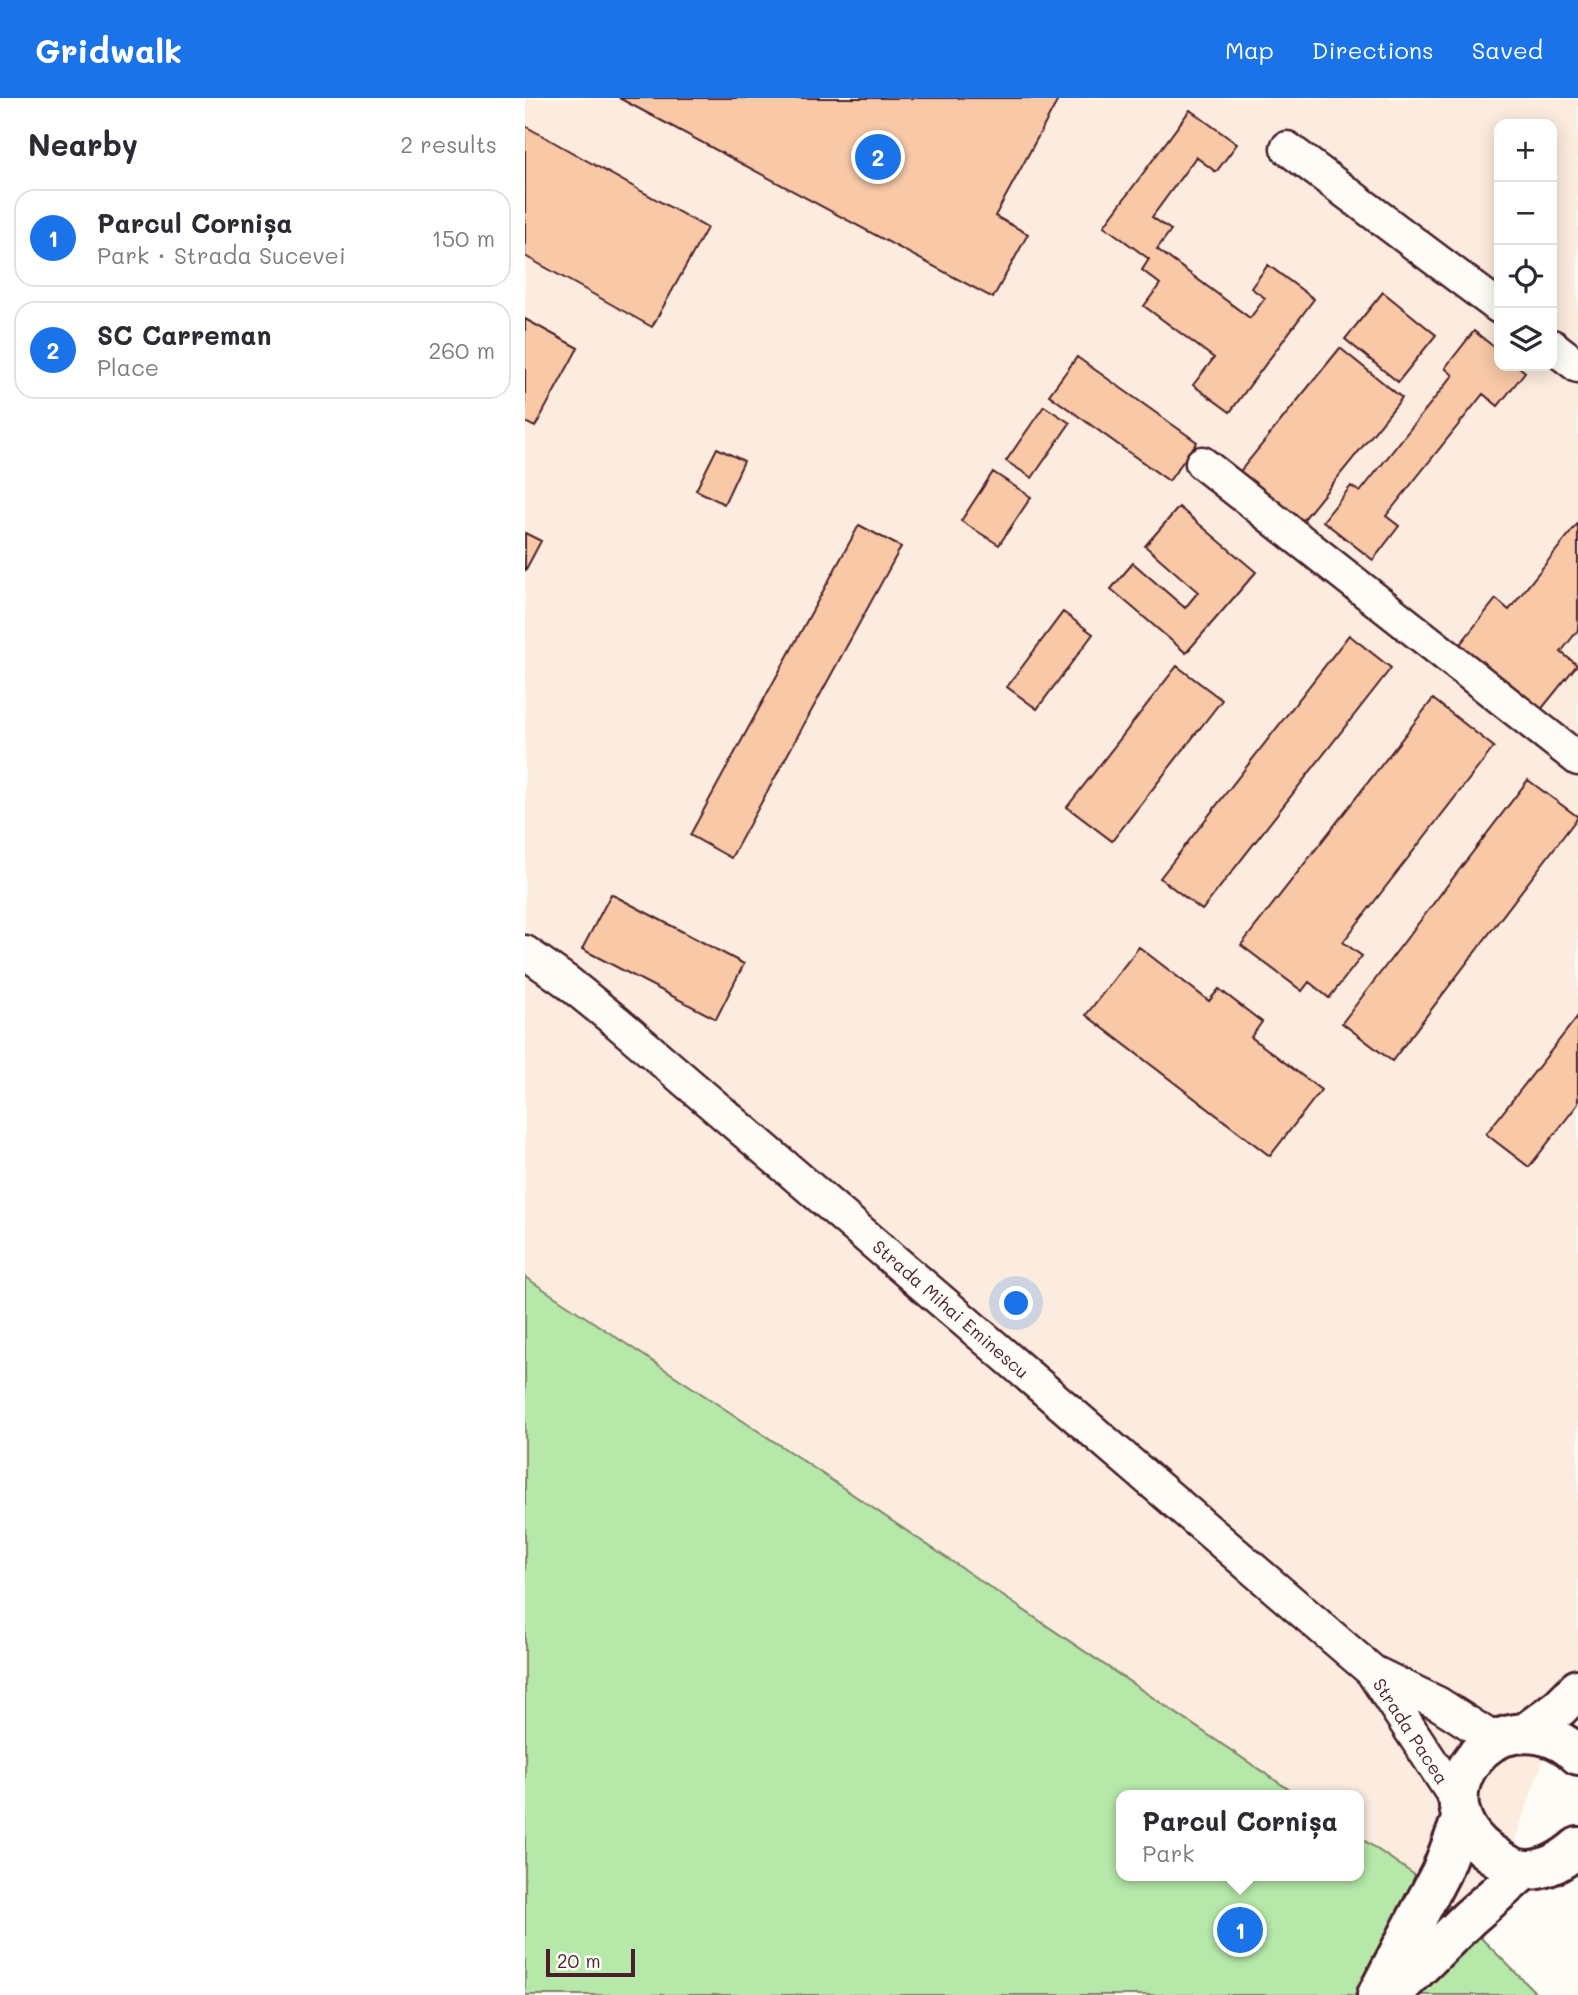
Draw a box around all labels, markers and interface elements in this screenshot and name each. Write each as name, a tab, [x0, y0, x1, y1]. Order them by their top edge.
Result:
text: Gridwalk	[35, 28, 182, 71]
text: Map	[1225, 34, 1274, 65]
text: Directions	[1312, 34, 1434, 65]
text: Saved	[1472, 34, 1543, 65]
map controls	[1494, 119, 1557, 371]
button: +	[1494, 119, 1557, 182]
text: Nearby	[28, 124, 138, 164]
text: 2 results	[400, 129, 497, 159]
pin: 2	[855, 131, 901, 183]
button: −	[1494, 182, 1557, 245]
text: Parcul Cornișa	[97, 206, 293, 240]
text: 1	[48, 223, 58, 253]
text: 150 m	[431, 223, 495, 253]
text: Park · Strada Sucevei	[97, 240, 346, 270]
button: locate	[1494, 245, 1557, 308]
button: layers	[1494, 308, 1557, 371]
text: SC Carreman	[97, 318, 271, 352]
text: 2	[47, 335, 59, 365]
text: 260 m	[428, 335, 495, 365]
text: Place	[97, 352, 159, 382]
street label: Strada Mihai Eminescu	[868, 1234, 1034, 1384]
your location	[999, 1286, 1033, 1320]
street label: Strada Pacea	[1368, 1673, 1454, 1789]
popup	[1116, 1790, 1364, 1881]
text: Parcul Cornișa	[1142, 1804, 1338, 1838]
text: Park	[1142, 1838, 1194, 1868]
pin: 1	[1217, 1904, 1263, 1956]
scale bar	[546, 1946, 635, 1978]
text: 20 m	[557, 1948, 601, 1973]

